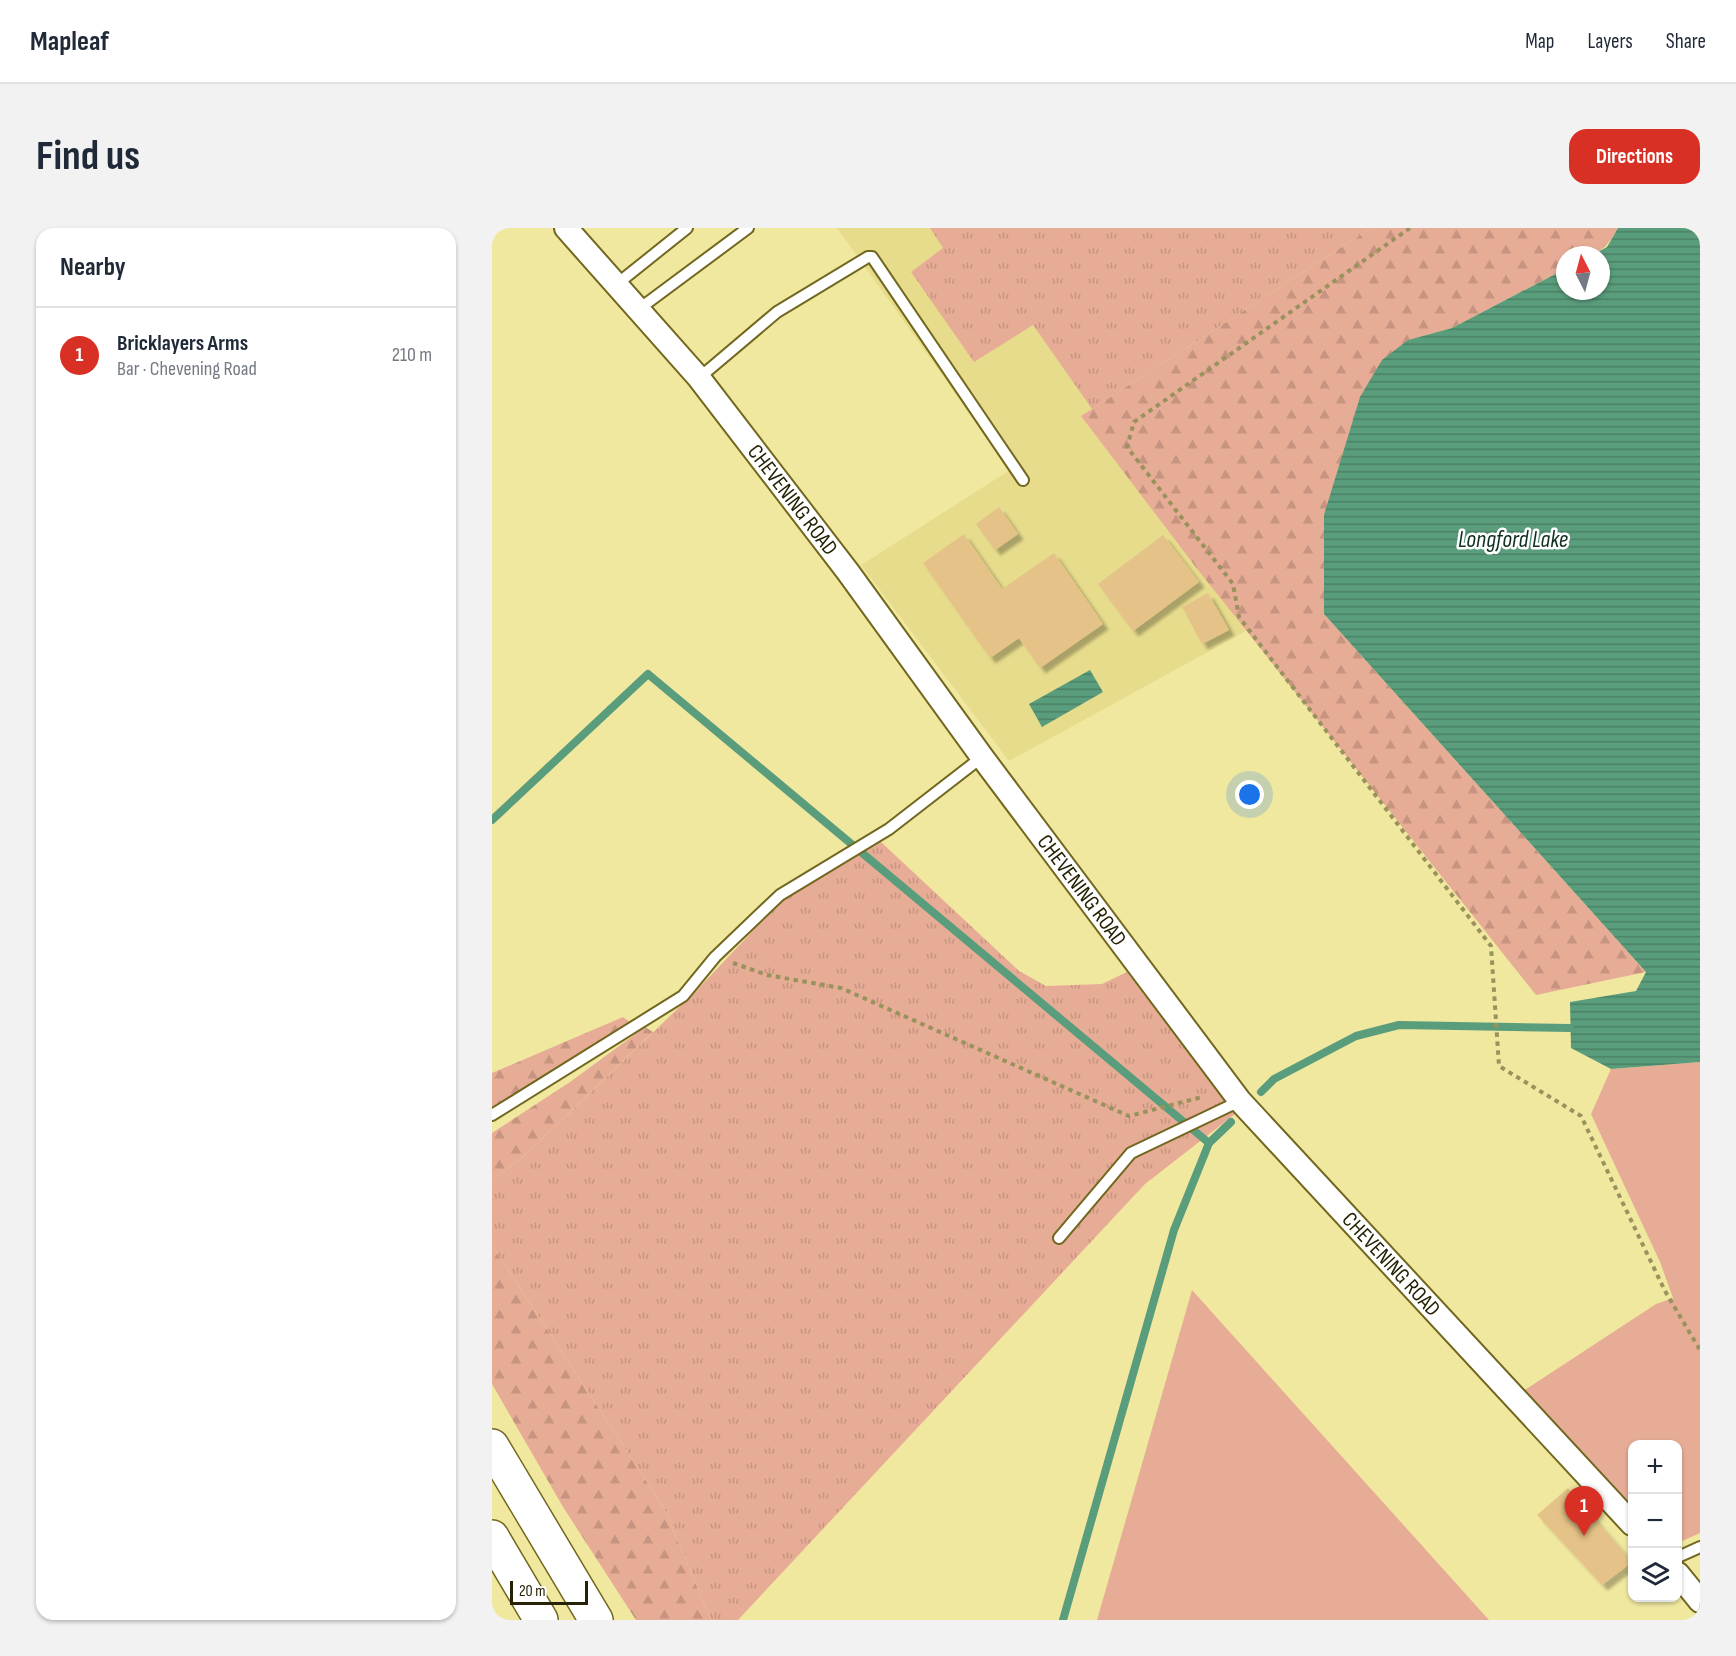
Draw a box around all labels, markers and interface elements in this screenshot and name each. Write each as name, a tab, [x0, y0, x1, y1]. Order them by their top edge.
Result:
text: Mapleaf	[30, 25, 109, 58]
text: Map	[1525, 29, 1554, 54]
text: Layers	[1587, 29, 1633, 54]
text: Share	[1666, 29, 1706, 54]
button: Directions	[1569, 129, 1700, 184]
text: Find us	[36, 131, 140, 182]
north arrow	[1556, 246, 1610, 300]
text: Nearby	[60, 252, 126, 283]
text: Bricklayers Arms	[117, 330, 248, 357]
text: 1	[76, 343, 83, 367]
text: 210 m	[392, 343, 432, 367]
text: Bar · Chevening Road	[117, 357, 257, 381]
street label: CHEVENING ROAD	[741, 439, 844, 560]
water label: Longford Lake	[1458, 525, 1568, 554]
your location	[1235, 780, 1264, 809]
street label: CHEVENING ROAD	[1031, 829, 1132, 951]
street label: CHEVENING ROAD	[1336, 1206, 1446, 1322]
map controls	[1628, 1440, 1682, 1602]
button: +	[1628, 1440, 1682, 1494]
pin: 1	[1564, 1486, 1604, 1536]
button: −	[1628, 1494, 1682, 1548]
button: layers	[1628, 1548, 1682, 1602]
scale bar	[510, 1578, 588, 1606]
text: 20 m	[519, 1582, 546, 1601]

